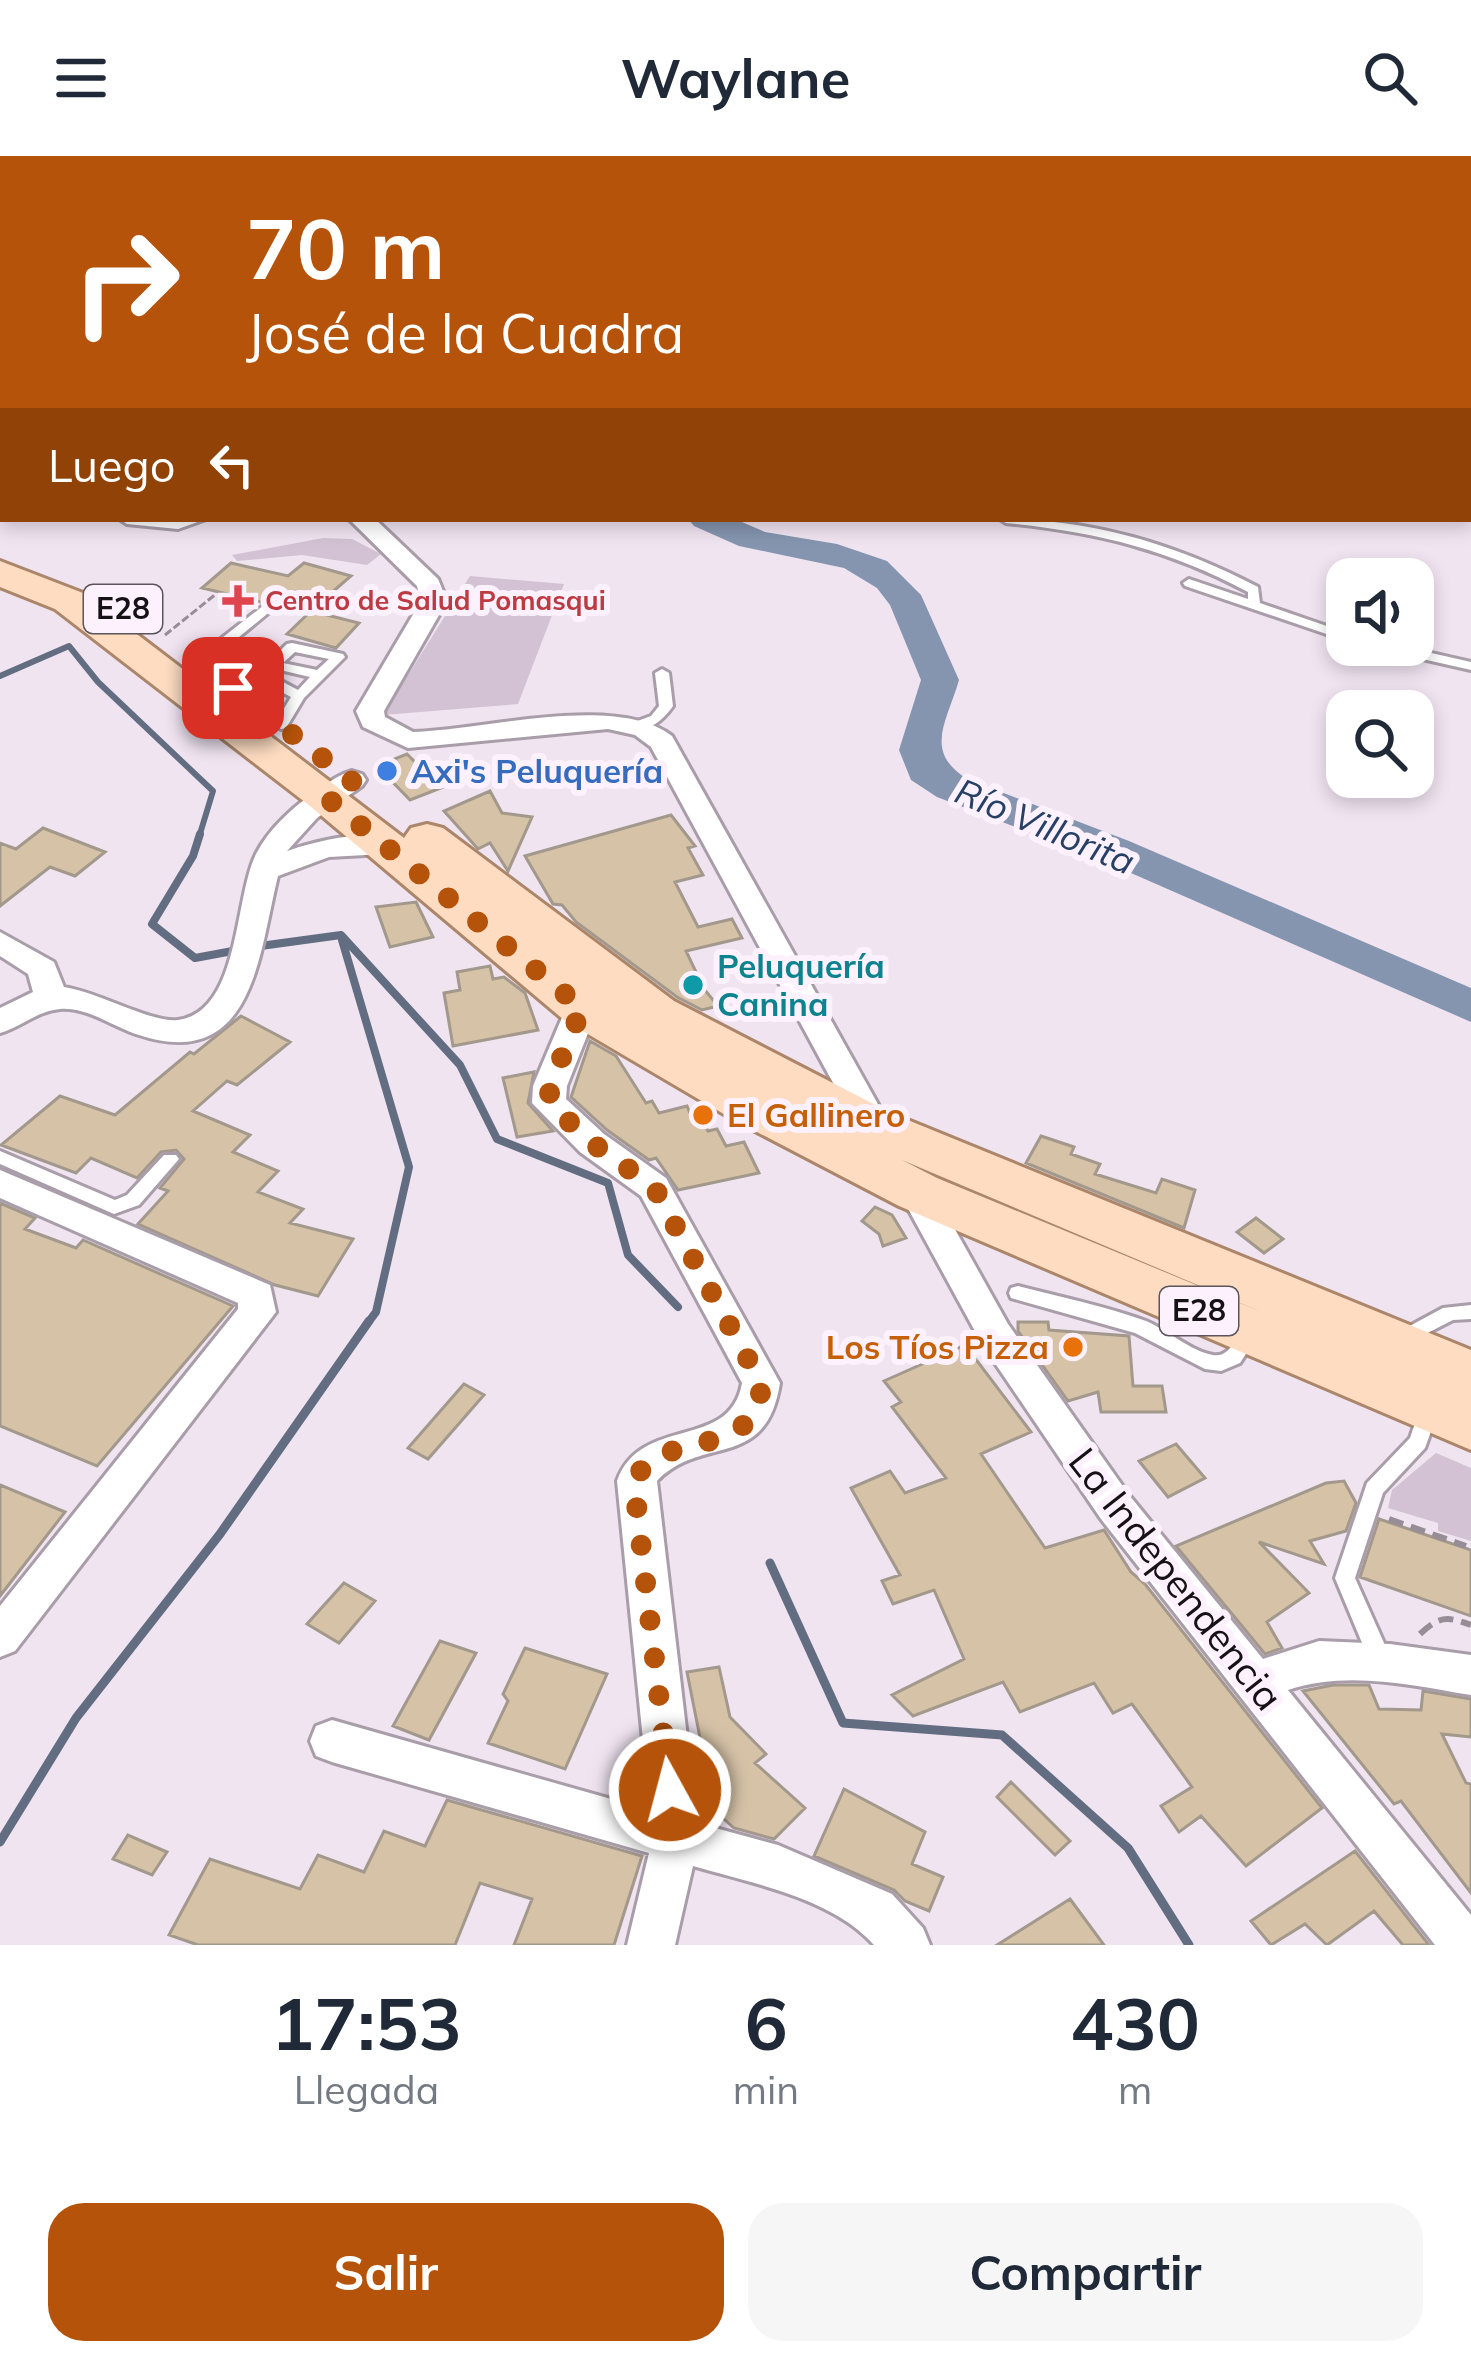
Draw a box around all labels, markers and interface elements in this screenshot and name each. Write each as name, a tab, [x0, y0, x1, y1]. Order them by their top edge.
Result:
text: Waylane	[621, 44, 850, 112]
icon: menu	[48, 45, 114, 111]
icon: search	[1357, 45, 1423, 111]
text: 70 m	[246, 195, 445, 300]
icon: right	[48, 204, 204, 360]
text: José de la Cuadra	[246, 299, 684, 367]
icon: left	[199, 432, 265, 498]
text: Luego	[48, 437, 175, 493]
map controls	[1326, 558, 1434, 798]
button: sound	[1326, 558, 1434, 666]
place label: Centro de Salud Pomasqui	[265, 583, 606, 617]
road number: E28	[84, 585, 162, 633]
marker: Centro de Salud Pomasqui	[222, 585, 254, 617]
pin	[182, 637, 284, 739]
icon: arrive	[200, 655, 266, 721]
button: search	[1326, 690, 1434, 798]
place label: Axi's Peluquería	[411, 750, 663, 791]
marker: Axi's Peluquería	[374, 758, 400, 784]
water label: Río Villorita	[949, 768, 1142, 883]
place label: Peluquería Canina	[717, 945, 885, 1024]
marker: Peluquería Canina	[680, 972, 706, 998]
place label: El Gallinero	[727, 1094, 905, 1135]
marker: El Gallinero	[690, 1102, 716, 1128]
road number: E28	[1160, 1287, 1238, 1335]
place label: Los Tíos Pizza	[826, 1326, 1049, 1367]
marker: Los Tíos Pizza	[1060, 1334, 1086, 1360]
street label: La Independencia	[1059, 1438, 1294, 1720]
position arrow	[607, 1727, 733, 1853]
text: 17:53	[271, 1978, 462, 2068]
text: 6	[744, 1978, 788, 2068]
text: 430	[1070, 1978, 1200, 2068]
text: Llegada	[294, 2065, 439, 2114]
text: min	[733, 2065, 799, 2114]
text: m	[1118, 2065, 1152, 2114]
button: Salir	[48, 2203, 724, 2341]
button: Compartir	[748, 2203, 1423, 2341]

